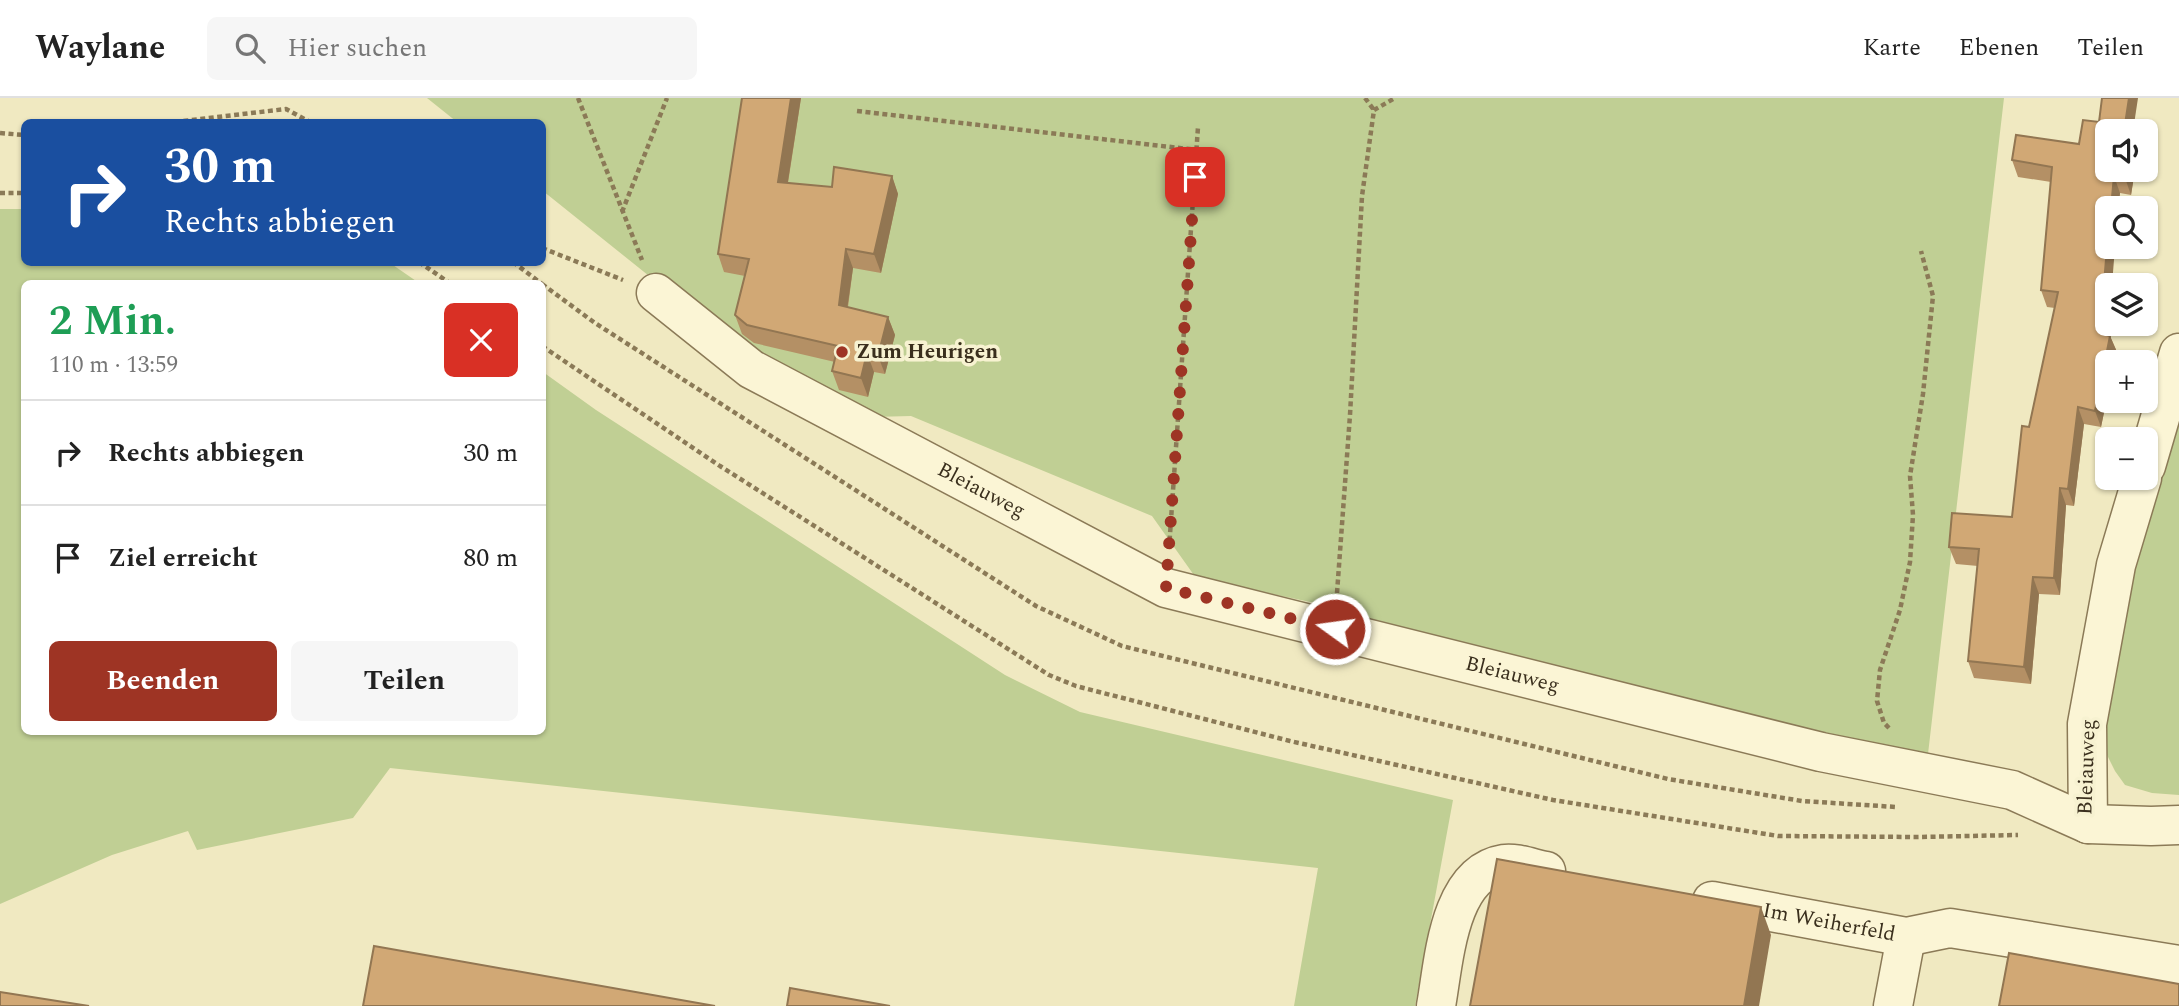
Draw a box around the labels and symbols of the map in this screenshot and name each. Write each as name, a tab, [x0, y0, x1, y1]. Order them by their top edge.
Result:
pin	[1165, 147, 1225, 207]
place label: Zum Heurigen	[856, 336, 998, 368]
marker: Zum Heurigen	[834, 344, 850, 360]
street label: Bleiauweg	[931, 454, 1031, 527]
position arrow	[1298, 592, 1372, 666]
street label: Bleiauweg	[1462, 648, 1563, 702]
street label: Bleiauweg	[2069, 718, 2105, 816]
street label: Im Weiherfeld	[1760, 895, 1898, 951]

